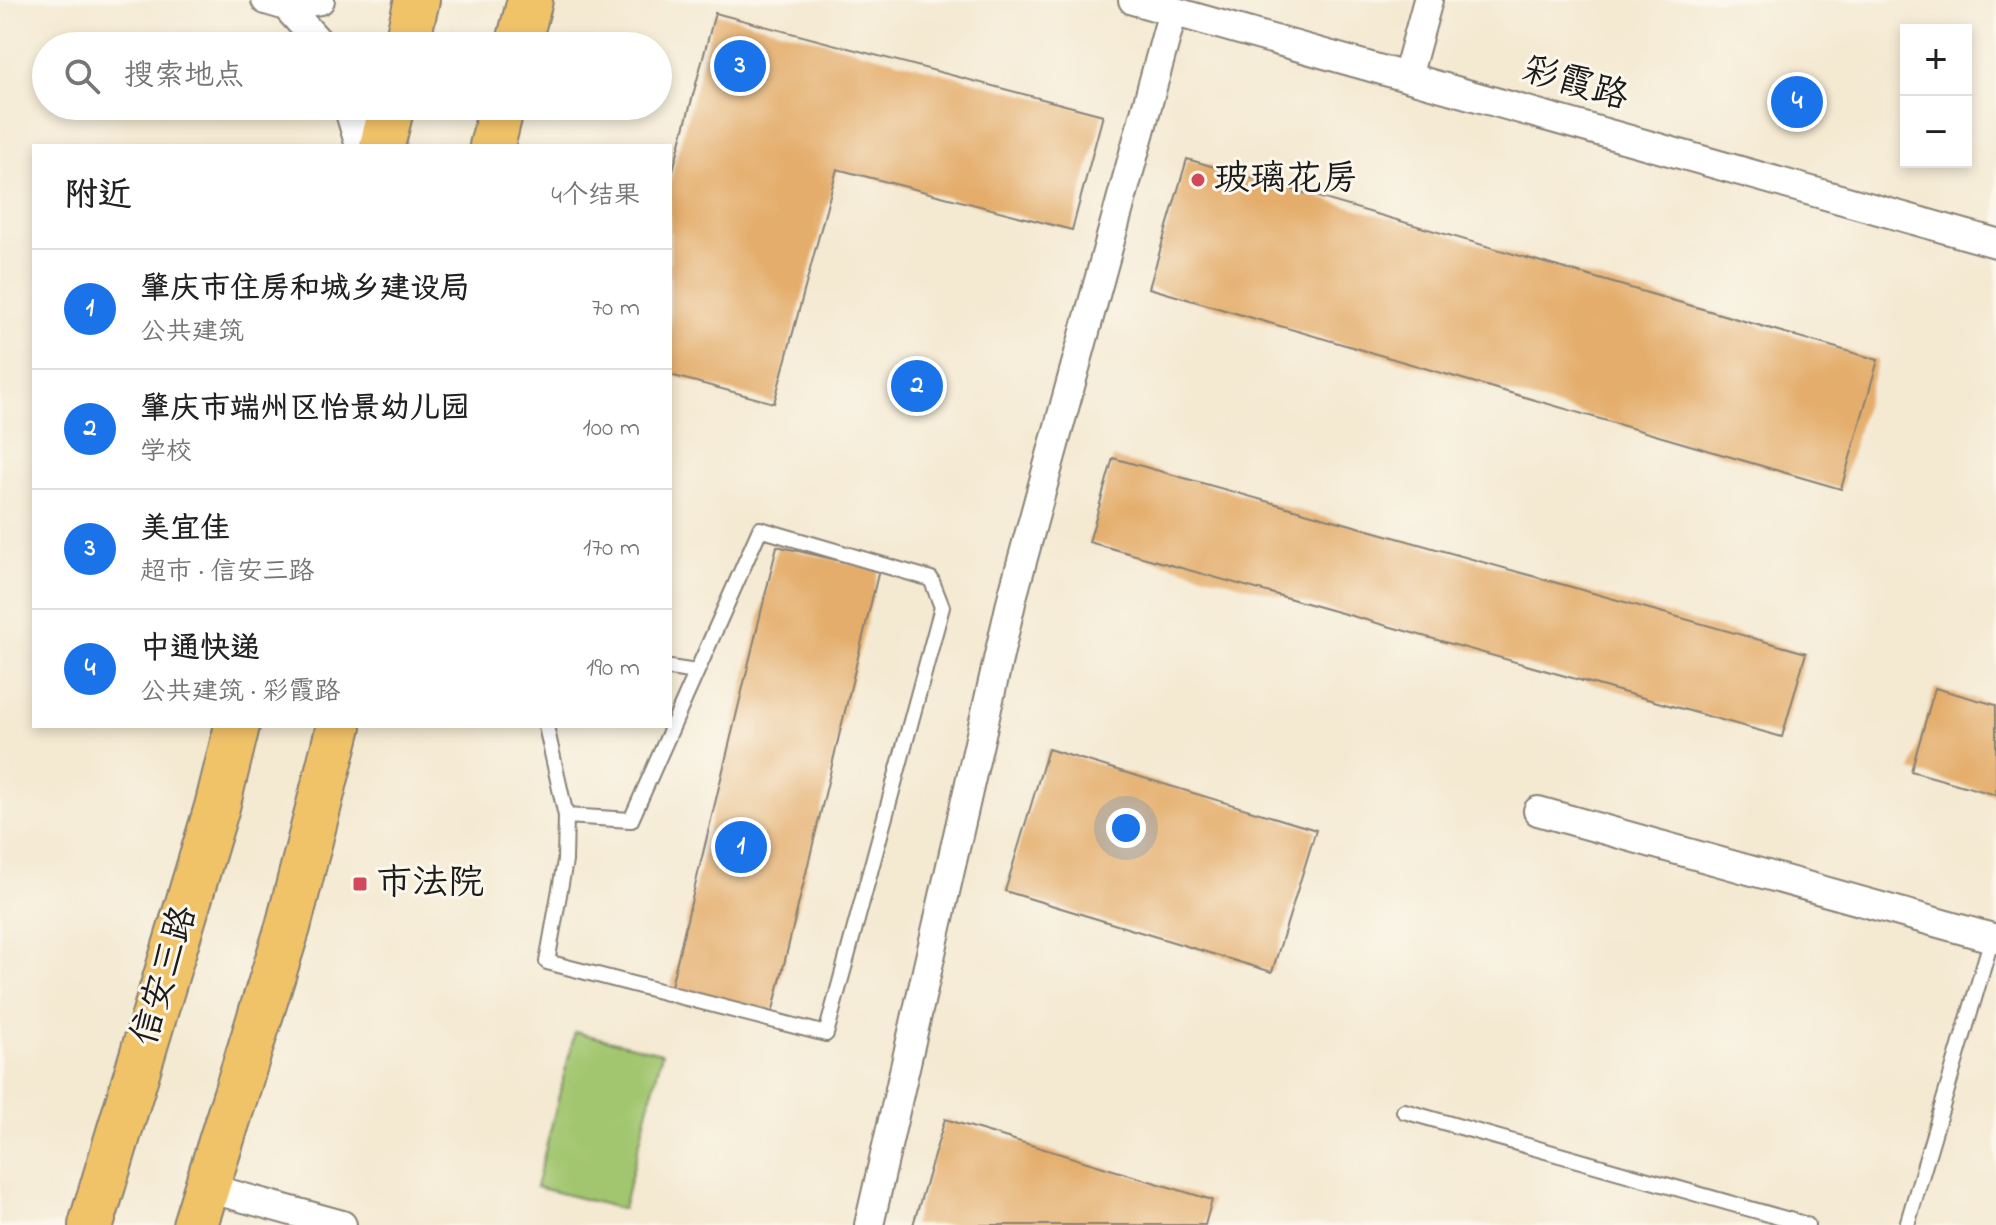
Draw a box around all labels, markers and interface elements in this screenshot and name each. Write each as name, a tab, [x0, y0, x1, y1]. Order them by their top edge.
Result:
map controls	[1900, 24, 1972, 168]
button: +	[1900, 24, 1972, 96]
search box	[32, 32, 672, 120]
pin: 3	[714, 36, 766, 96]
street label: 彩霞路	[1516, 45, 1634, 125]
icon: search	[60, 54, 104, 98]
text: 搜索地点	[124, 55, 244, 99]
pin: 4	[1771, 72, 1823, 132]
button: −	[1900, 96, 1972, 168]
place label: 玻璃花房	[1214, 154, 1358, 207]
marker: 玻璃花房	[1189, 171, 1207, 189]
text: 附近	[64, 172, 132, 222]
text: 4个结果	[551, 178, 640, 216]
text: 肇庆市住房和城乡建设局	[140, 268, 470, 312]
text: 1	[86, 290, 94, 328]
text: 70 m	[591, 290, 640, 328]
text: 公共建筑	[140, 314, 244, 352]
pin: 2	[891, 356, 943, 416]
text: 肇庆市端州区怡景幼儿园	[140, 388, 470, 432]
text: 2	[84, 410, 96, 448]
text: 100 m	[583, 410, 640, 448]
text: 学校	[140, 434, 192, 472]
text: 美宜佳	[140, 508, 230, 552]
text: 3	[85, 530, 95, 568]
text: 170 m	[583, 530, 640, 568]
text: 超市 · 信安三路	[140, 554, 315, 592]
text: 中通快递	[140, 628, 260, 672]
text: 4	[85, 650, 95, 688]
text: 190 m	[586, 650, 640, 688]
text: 公共建筑 · 彩霞路	[140, 674, 341, 712]
your location	[1106, 808, 1146, 848]
pin: 1	[715, 817, 767, 877]
place label: 市法院	[376, 858, 484, 911]
marker: 市法院	[351, 875, 369, 893]
street label: 信安三路	[120, 899, 212, 1053]

